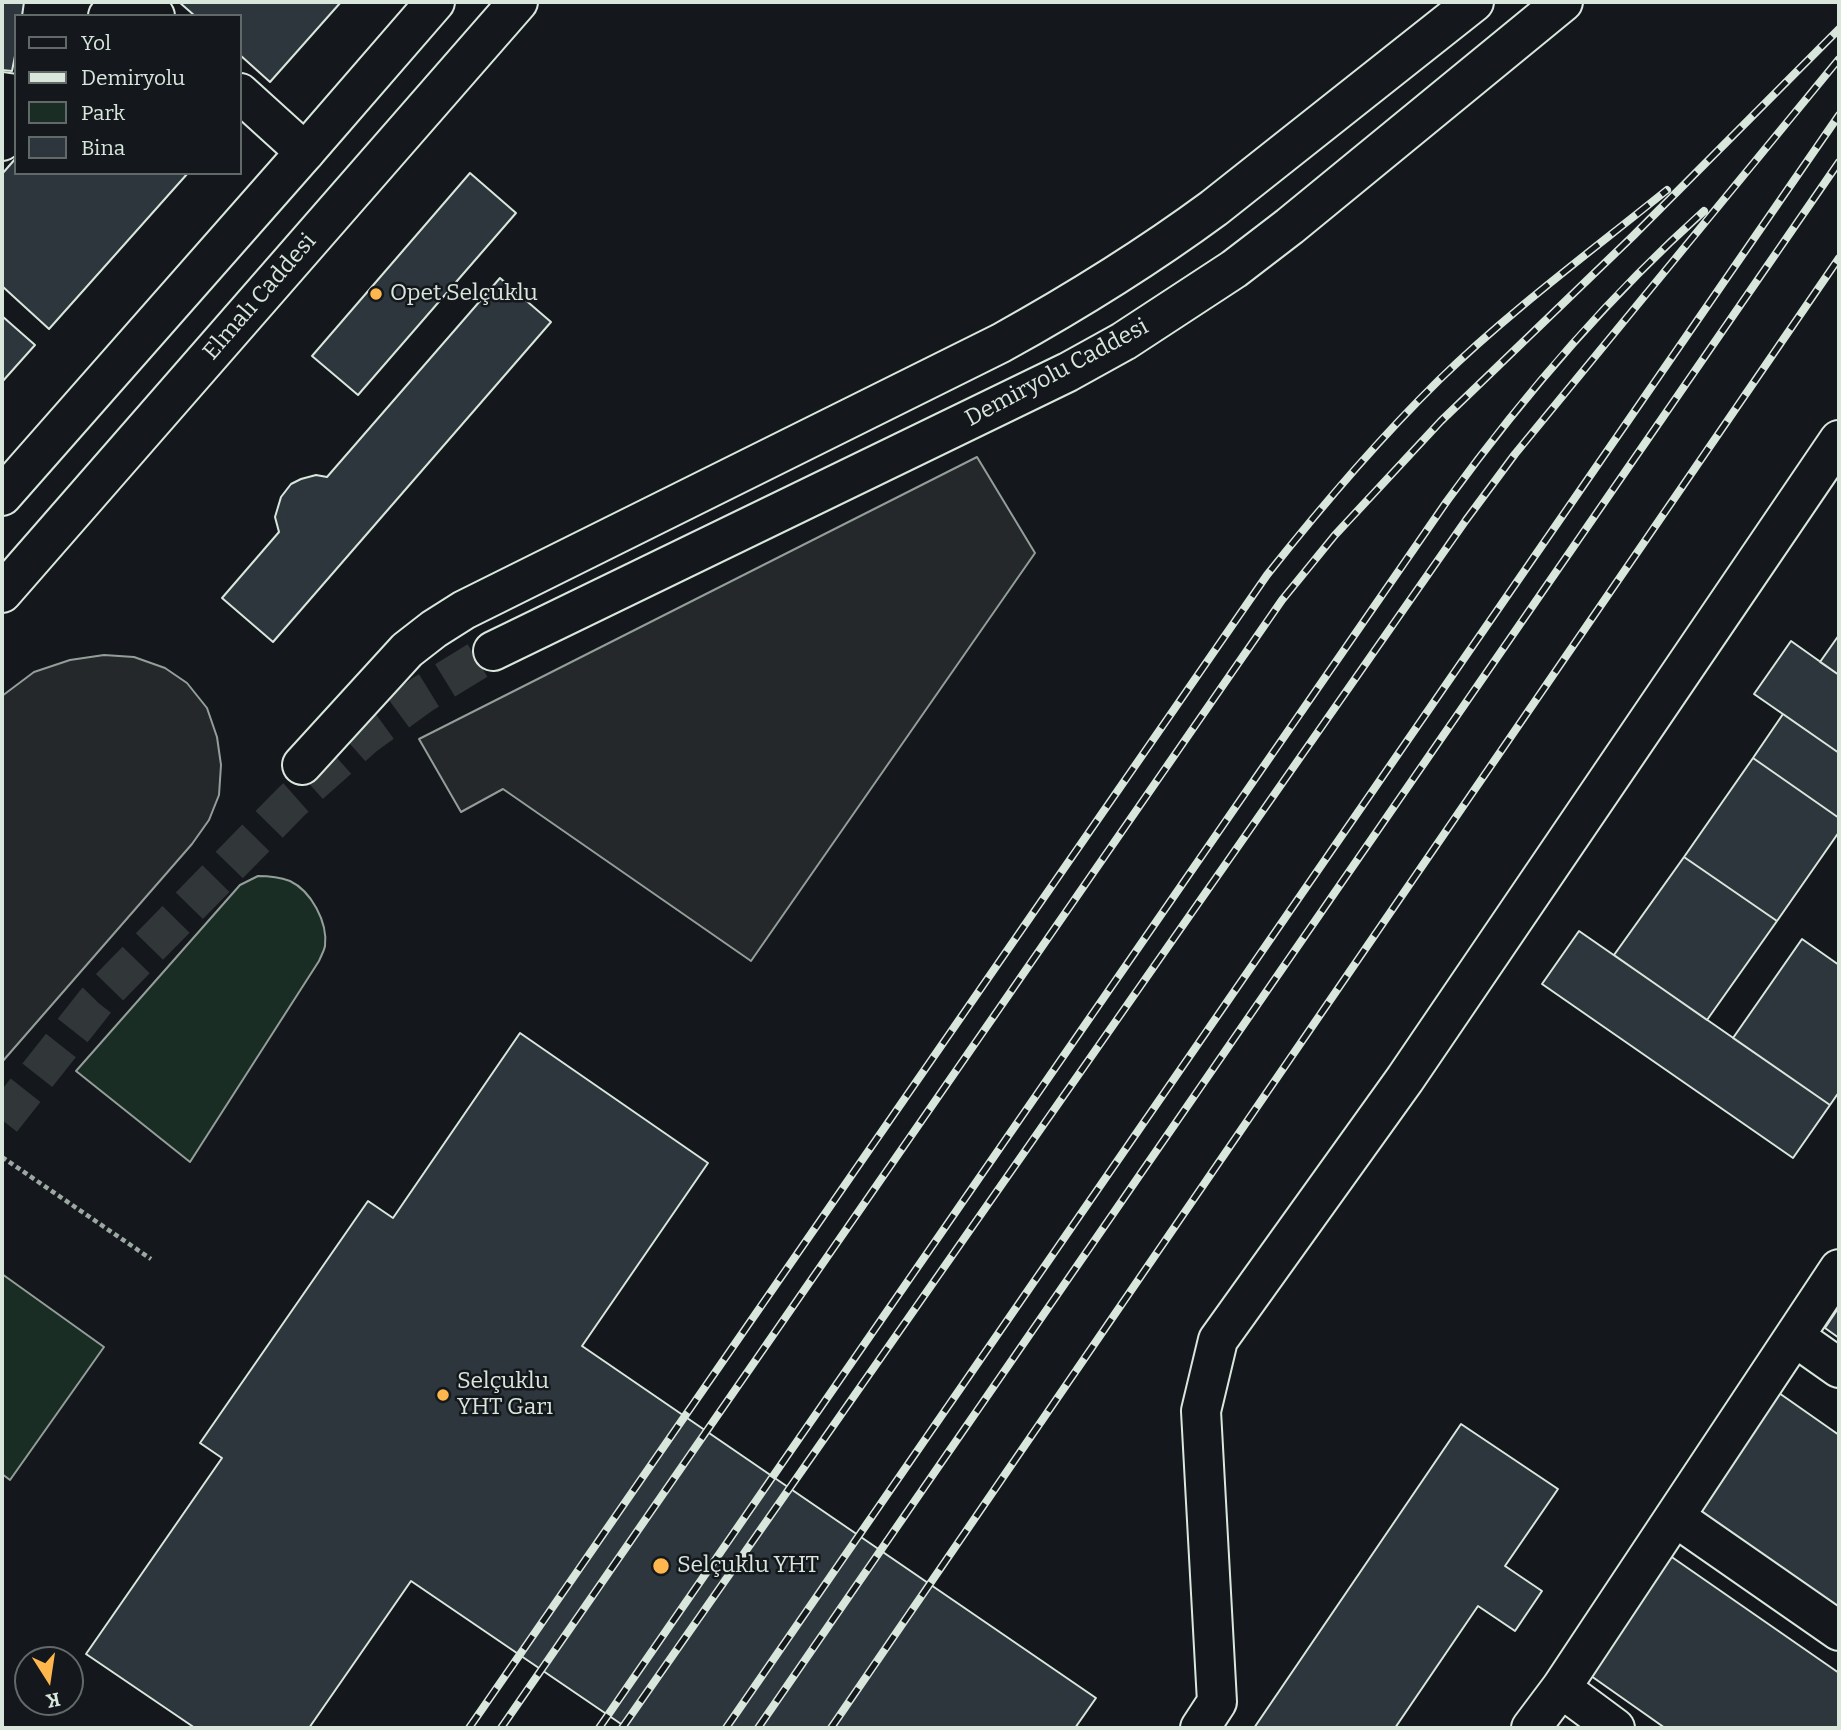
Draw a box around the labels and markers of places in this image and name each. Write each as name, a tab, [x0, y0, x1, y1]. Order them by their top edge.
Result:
place label: Opet Selçuklu	[390, 280, 538, 308]
marker: Opet Selçuklu	[368, 286, 384, 302]
place label: Selçuklu YHT Garı	[457, 1368, 553, 1422]
marker: Selçuklu YHT Garı	[435, 1387, 451, 1403]
place label: Selçuklu YHT	[677, 1552, 819, 1580]
marker: Selçuklu YHT	[651, 1556, 671, 1576]

